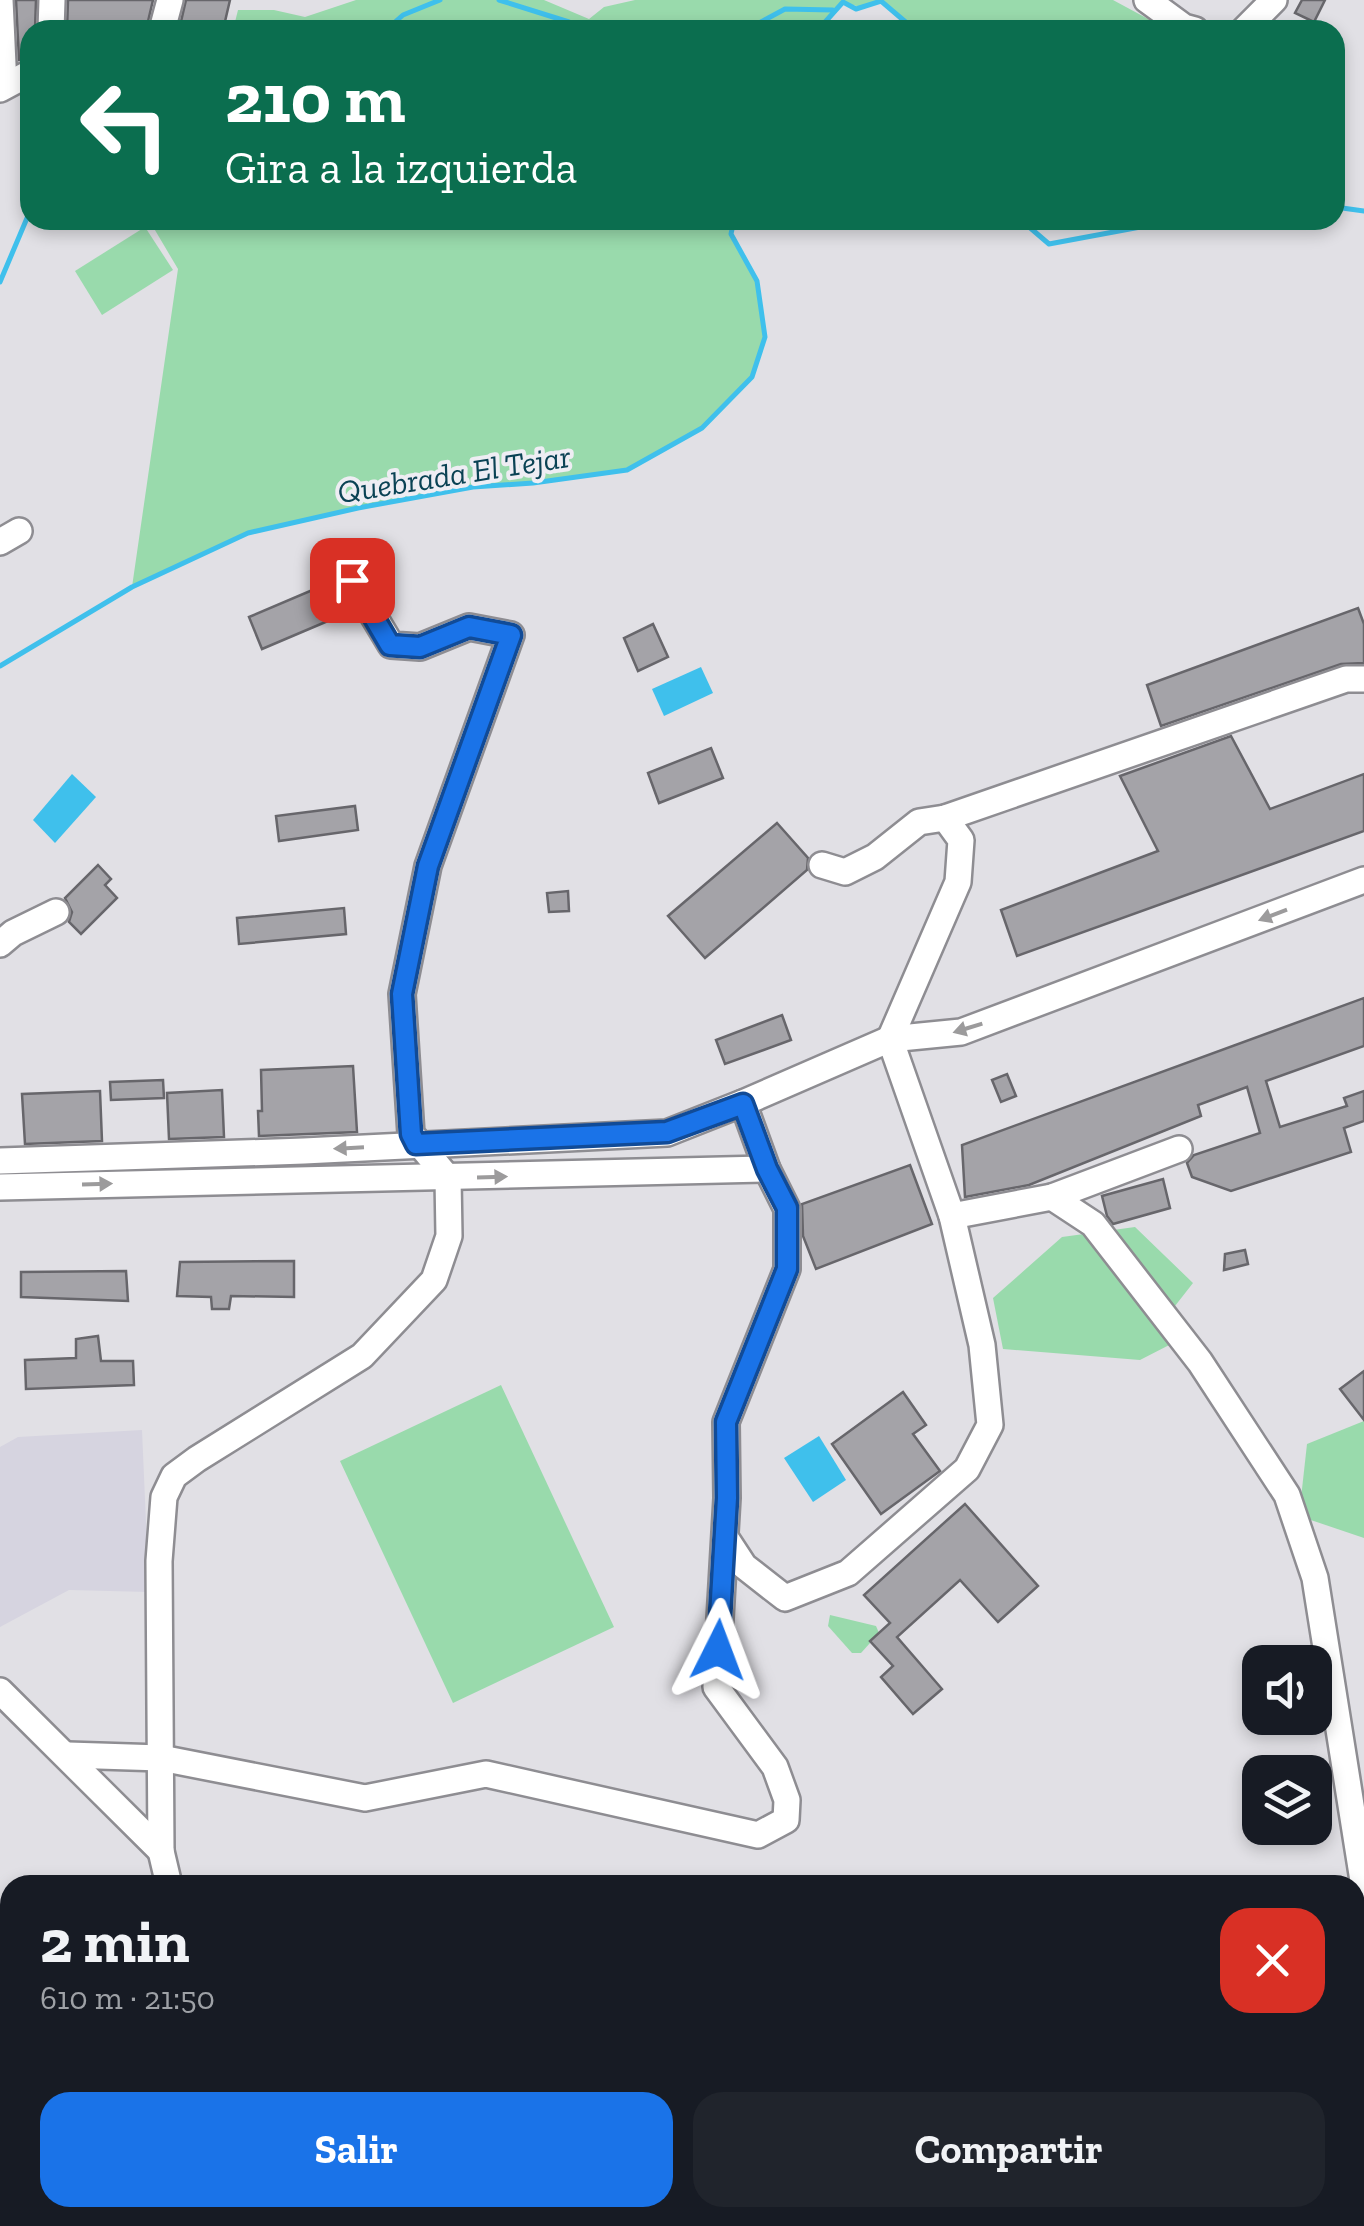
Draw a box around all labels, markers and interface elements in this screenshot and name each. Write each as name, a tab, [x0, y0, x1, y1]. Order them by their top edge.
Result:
text: 210 m	[225, 56, 406, 140]
icon: left	[60, 60, 190, 190]
text: Gira a la izquierda	[225, 141, 577, 195]
water label: Quebrada El Tejar	[335, 437, 574, 511]
pin	[310, 538, 395, 623]
icon: arrive	[325, 553, 380, 608]
one-way arrow	[1257, 907, 1287, 923]
one-way arrow	[953, 1021, 983, 1036]
one-way arrow	[332, 1140, 364, 1156]
one-way arrow	[477, 1169, 509, 1185]
one-way arrow	[82, 1176, 114, 1192]
position arrow	[666, 1598, 770, 1702]
map controls	[1242, 1645, 1332, 1845]
button: sound	[1242, 1645, 1332, 1735]
button: layers	[1242, 1755, 1332, 1845]
text: 2 min	[40, 1905, 190, 1977]
button: close	[1220, 1908, 1325, 2013]
text: 610 m · 21:50	[40, 1979, 215, 2017]
button: Salir	[40, 2092, 673, 2207]
button: Compartir	[693, 2092, 1325, 2207]

